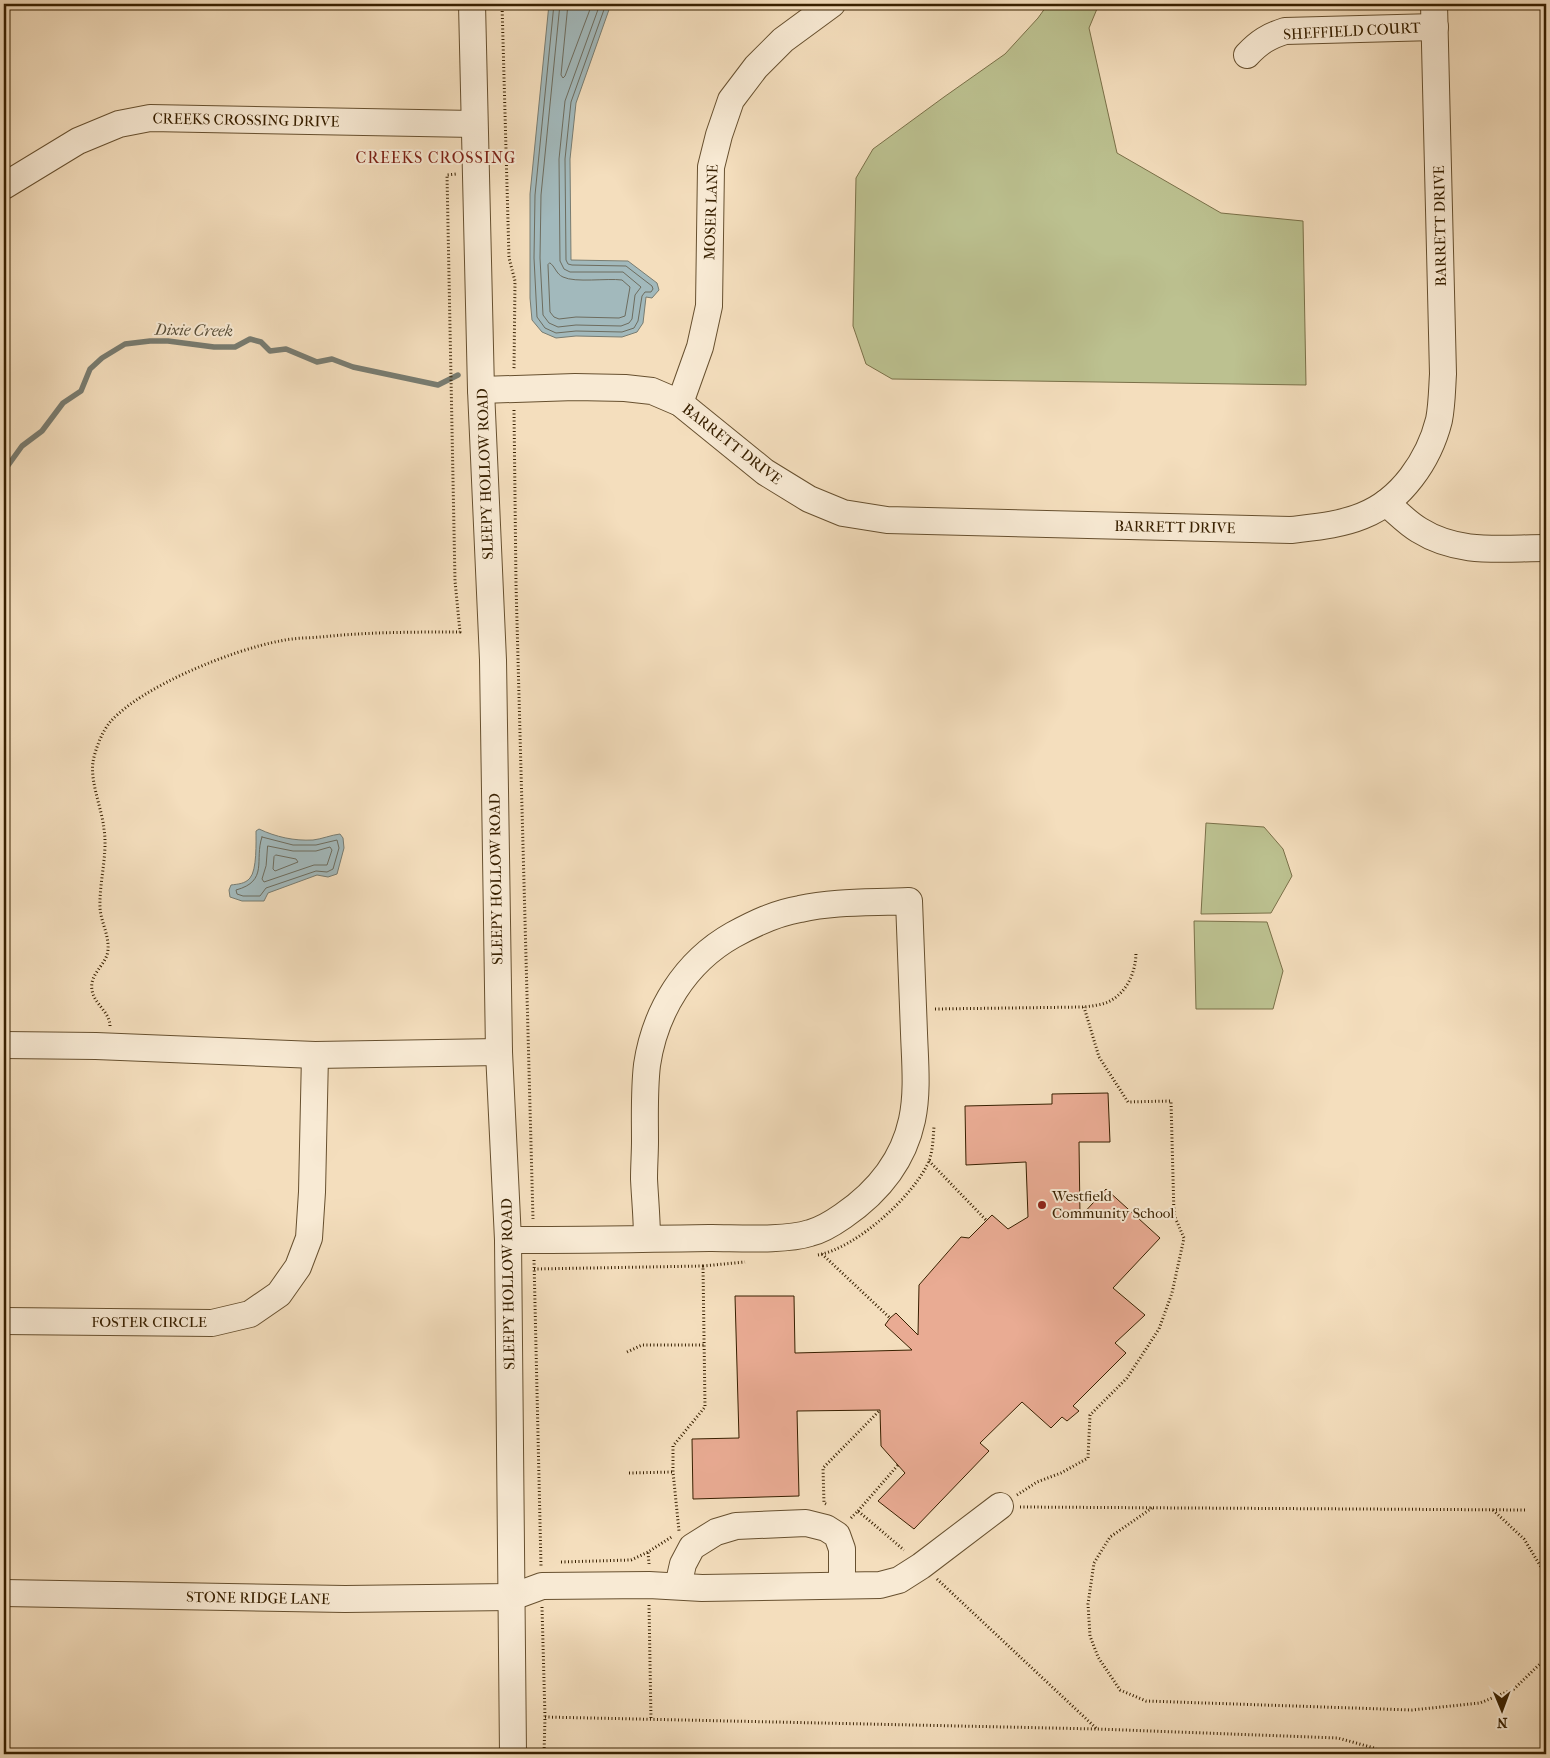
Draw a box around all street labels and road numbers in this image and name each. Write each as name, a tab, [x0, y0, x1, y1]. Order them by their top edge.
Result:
street label: SHEFFIELD COURT	[1283, 18, 1422, 44]
street label: CREEKS CROSSING DRIVE	[152, 109, 340, 131]
street label: MOSER LANE	[700, 164, 722, 260]
street label: BARRETT DRIVE	[1430, 165, 1450, 287]
street label: SLEEPY HOLLOW ROAD	[473, 388, 497, 560]
street label: BARRETT DRIVE	[679, 400, 785, 488]
street label: BARRETT DRIVE	[1114, 517, 1236, 537]
street label: SLEEPY HOLLOW ROAD	[486, 793, 506, 965]
street label: SLEEPY HOLLOW ROAD	[498, 1198, 518, 1370]
street label: FOSTER CIRCLE	[91, 1313, 207, 1331]
street label: STONE RIDGE LANE	[186, 1588, 330, 1608]

